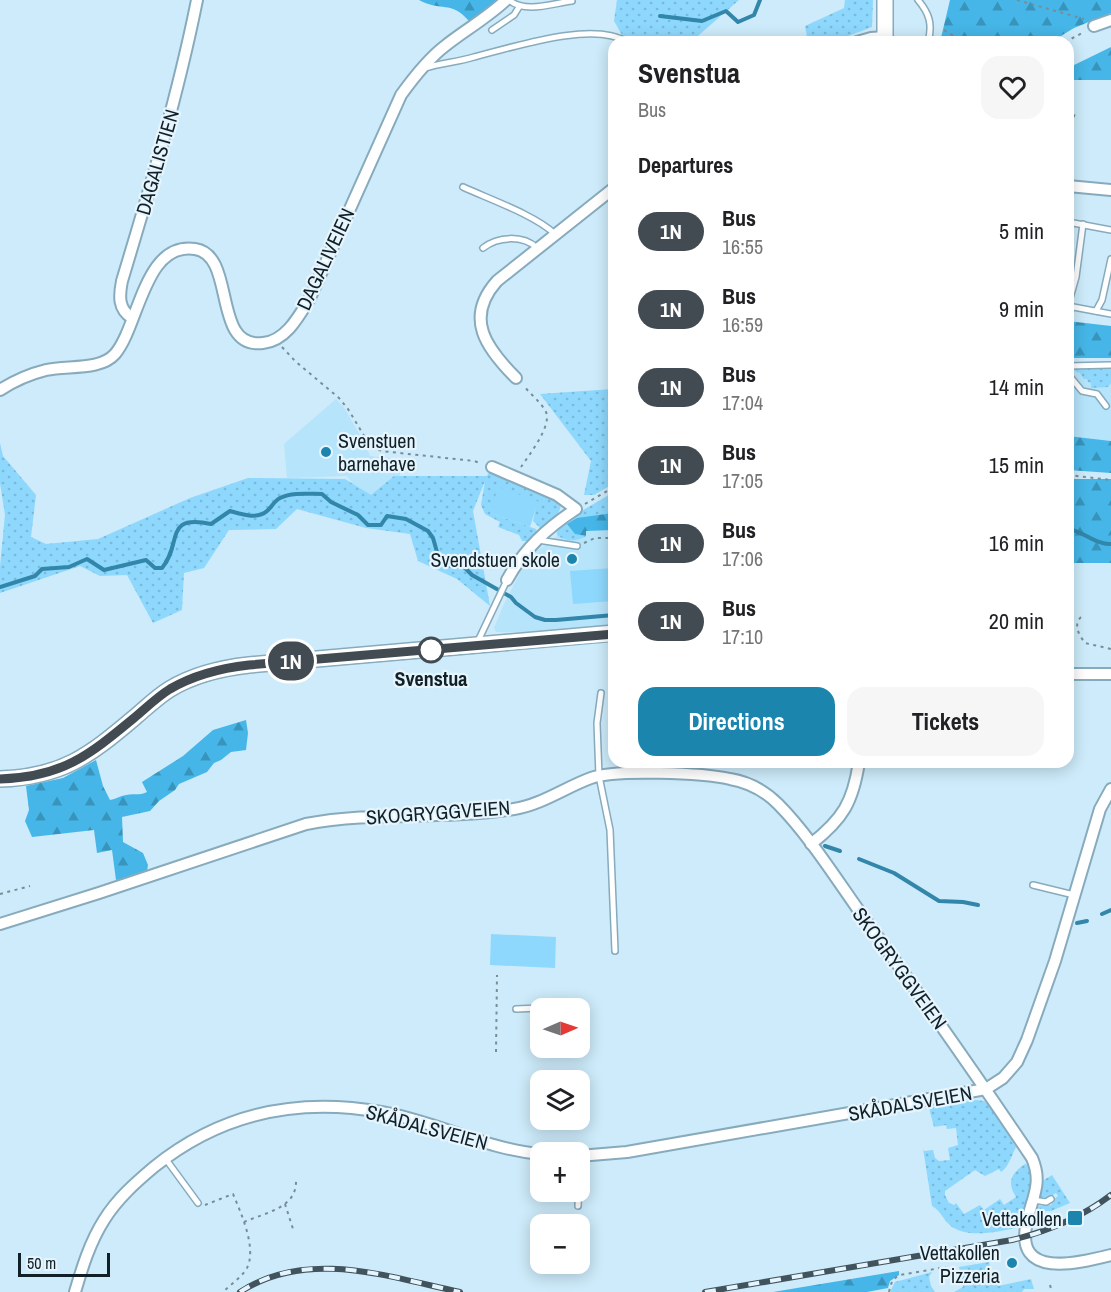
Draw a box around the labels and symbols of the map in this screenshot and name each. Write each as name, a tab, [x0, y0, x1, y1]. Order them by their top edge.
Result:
street label: DAGALISTIEN	[129, 106, 185, 218]
street label: DAGALIVEIEN	[290, 204, 360, 314]
place label: Svenstuen barnehave	[338, 427, 416, 477]
marker: Svenstuen barnehave	[319, 445, 333, 459]
place label: Svendstuen skole	[431, 546, 560, 573]
marker: Svendstuen skole	[565, 552, 579, 566]
marker: Svenstua	[418, 637, 444, 663]
line badge: 1N	[264, 642, 318, 680]
place label: Svenstua	[395, 665, 467, 692]
street label: SKOGRYGGVEIEN	[365, 793, 511, 831]
street label: SKOGRYGGVEIEN	[847, 902, 953, 1034]
north arrow	[530, 998, 590, 1058]
street label: SKÅDALSVEIEN	[846, 1079, 974, 1127]
street label: SKÅDALSVEIEN	[363, 1098, 491, 1156]
place label: Vettakollen	[982, 1205, 1062, 1232]
marker: Vettakollen	[1066, 1209, 1084, 1227]
place label: Vettakollen Pizzeria	[920, 1239, 1000, 1289]
scale bar	[18, 1250, 110, 1278]
marker: Vettakollen Pizzeria	[1005, 1256, 1019, 1270]

